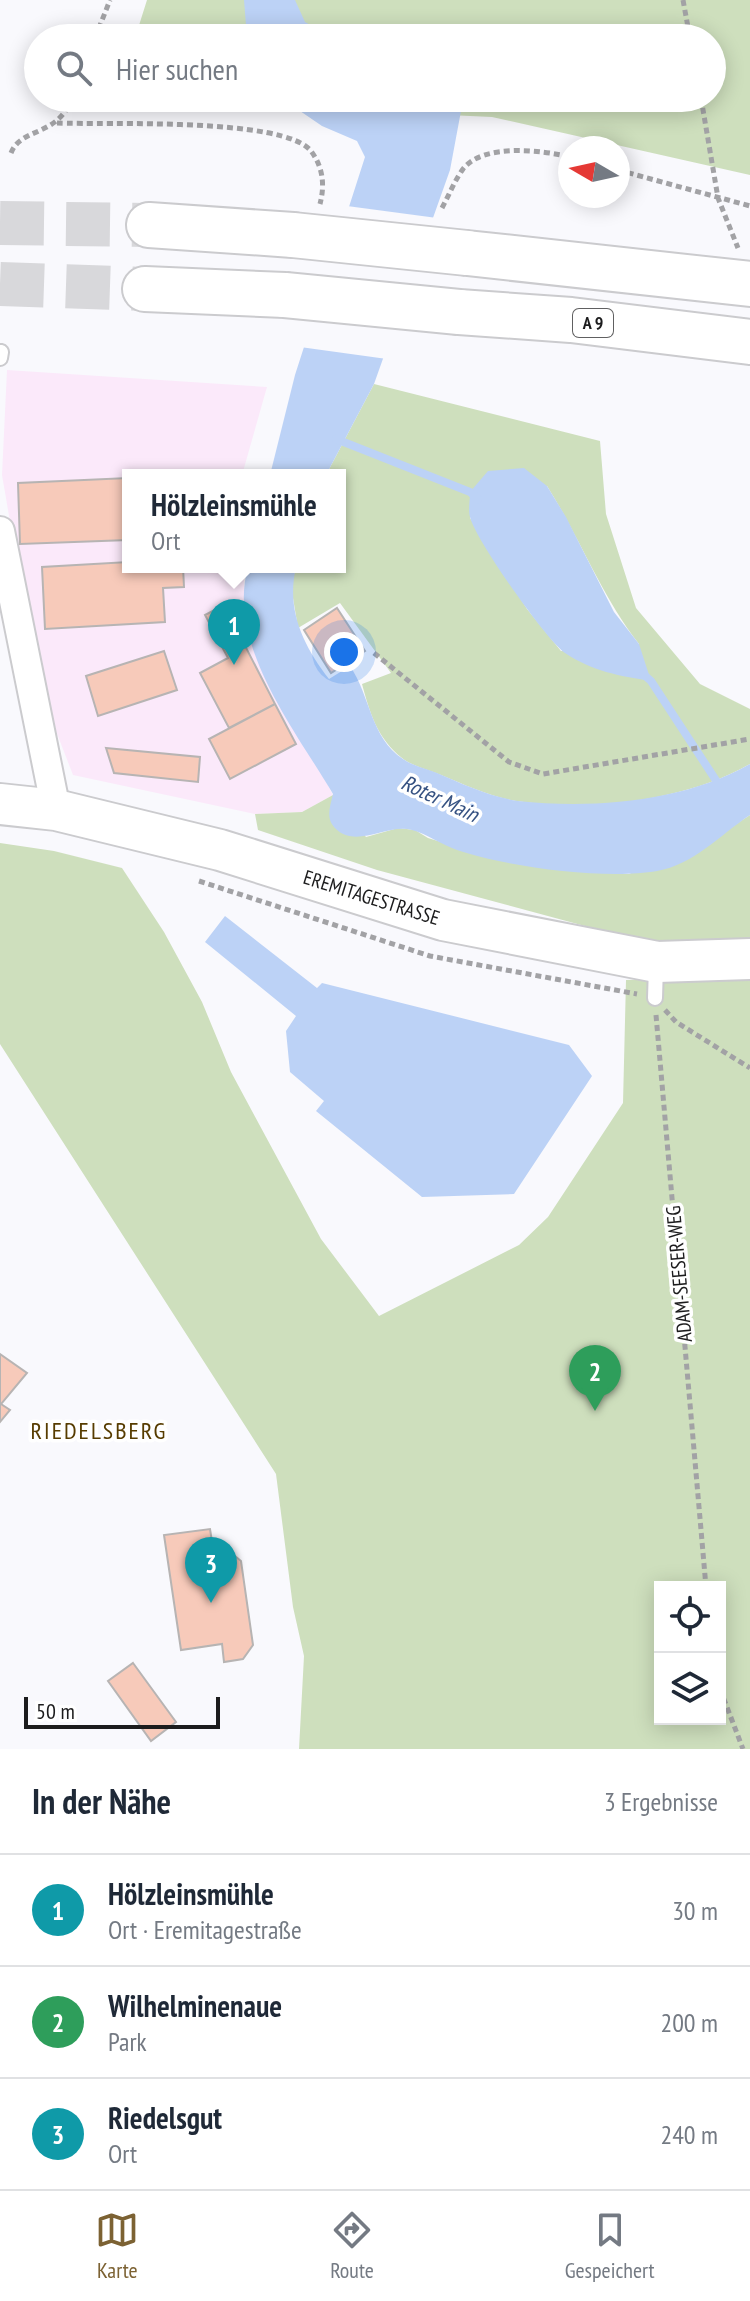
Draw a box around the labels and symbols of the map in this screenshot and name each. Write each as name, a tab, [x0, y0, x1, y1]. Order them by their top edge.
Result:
north arrow	[558, 136, 630, 208]
road number: A 9	[573, 309, 613, 337]
pin: 1	[208, 599, 260, 665]
your location	[324, 632, 364, 672]
water label: Roter Main	[397, 768, 484, 829]
street label: EREMITAGESTRASSE	[300, 864, 443, 931]
street label: ADAM-SEESER-WEG	[660, 1205, 698, 1343]
pin: 2	[569, 1345, 621, 1411]
district label: RIEDELSBERG	[31, 1415, 167, 1446]
pin: 3	[185, 1537, 237, 1603]
scale bar	[24, 1693, 220, 1729]

